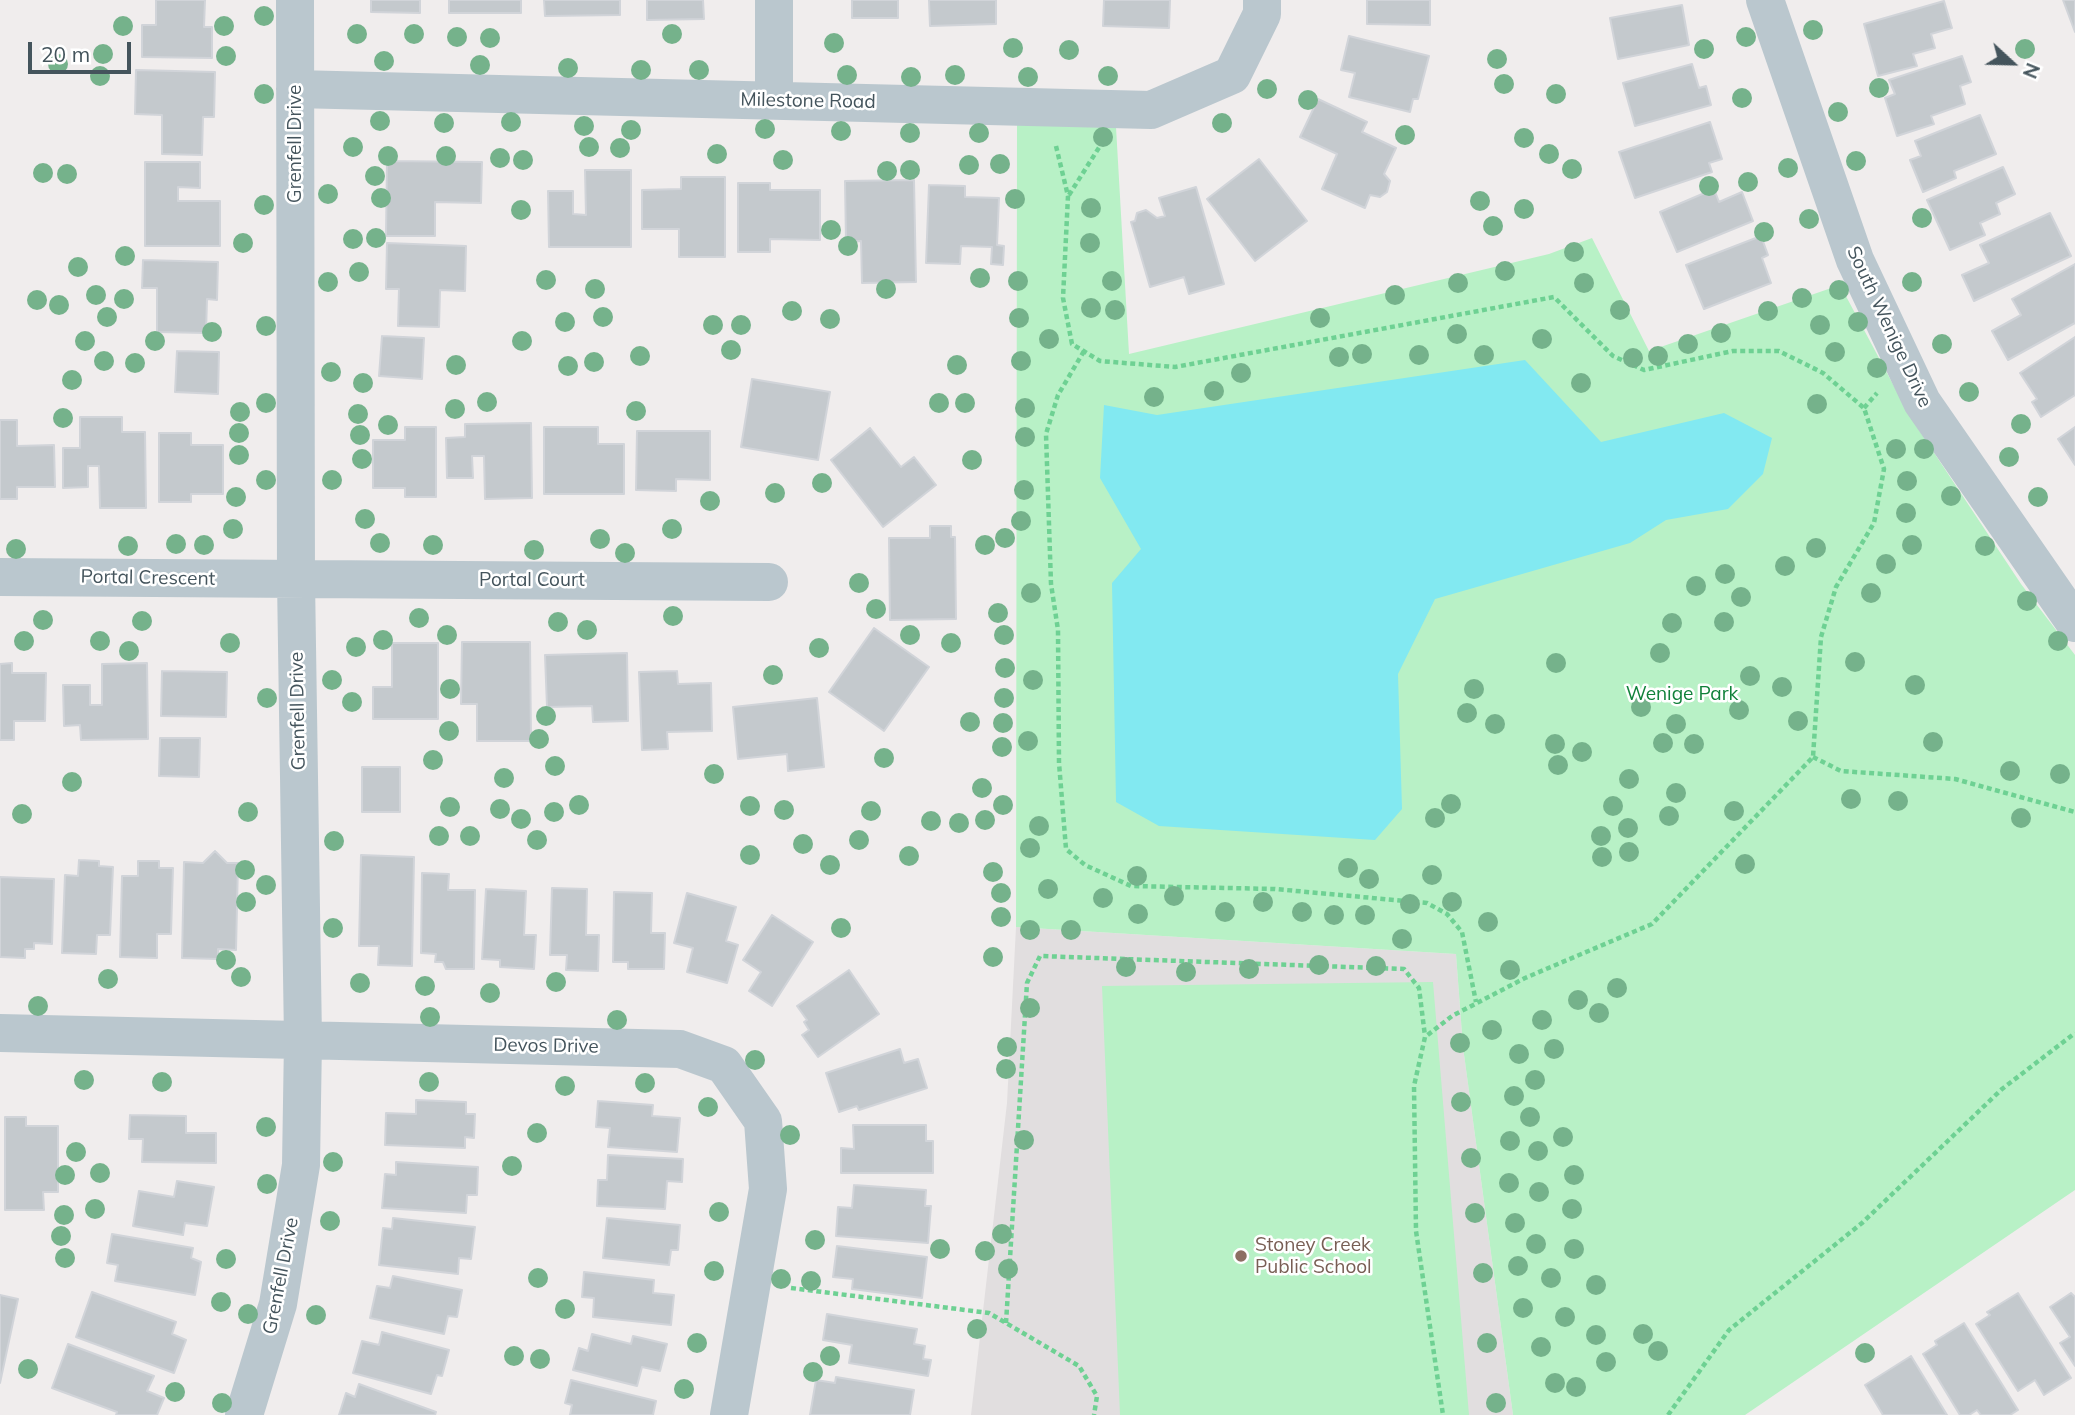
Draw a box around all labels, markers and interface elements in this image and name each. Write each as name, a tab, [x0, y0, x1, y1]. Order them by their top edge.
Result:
scale bar	[32, 28, 135, 72]
north arrow	[1977, 28, 2047, 98]
text: 20 m	[41, 41, 90, 67]
text: N	[2018, 60, 2045, 82]
street label: Grenfell Drive	[284, 85, 306, 203]
street label: Milestone Road	[740, 88, 876, 114]
street label: South Wenige Drive	[1842, 243, 1936, 411]
street label: Portal Crescent	[81, 565, 215, 591]
street label: Portal Court	[479, 569, 585, 591]
street label: Grenfell Drive	[286, 652, 310, 770]
park label: Wenige Park	[1626, 683, 1738, 705]
street label: Devos Drive	[493, 1034, 599, 1058]
street label: Grenfell Drive	[259, 1216, 303, 1336]
place label: Stoney Creek Public School	[1255, 1234, 1372, 1278]
marker: Stoney Creek Public School	[1233, 1248, 1249, 1264]

